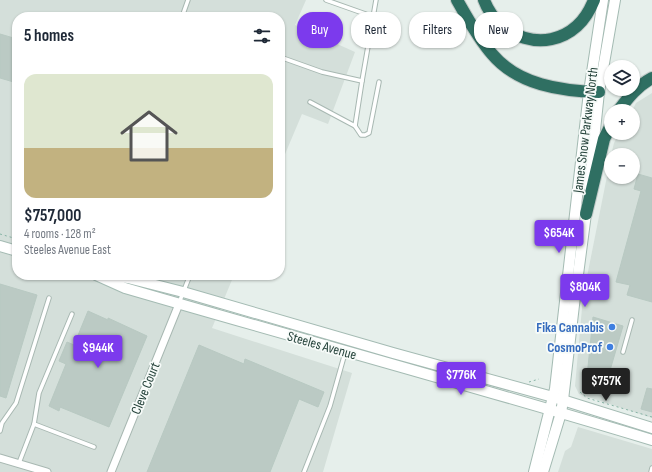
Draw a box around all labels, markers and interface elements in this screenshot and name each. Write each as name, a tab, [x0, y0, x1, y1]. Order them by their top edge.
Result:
chip: Buy	[297, 12, 343, 48]
chip: Rent	[351, 12, 401, 48]
chip: Filters	[409, 12, 466, 48]
chip: New	[474, 12, 523, 48]
icon: filters	[251, 25, 273, 47]
text: 5 homes	[24, 26, 74, 46]
map controls	[604, 60, 640, 184]
button: layers	[604, 60, 640, 96]
street label: James Snow Parkway North	[569, 66, 602, 195]
icon: home	[113, 100, 185, 172]
button: +	[604, 104, 640, 140]
button: −	[604, 148, 640, 184]
text: $757,000	[24, 206, 81, 226]
pin: $654K	[531, 220, 587, 254]
text: $654K	[544, 225, 574, 241]
text: 4 rooms · 128 m²	[24, 226, 96, 242]
text: Steeles Avenue East	[24, 242, 111, 258]
pin: $804K	[557, 274, 613, 308]
text: $804K	[569, 279, 601, 295]
place label: Fika Cannabis	[536, 319, 604, 336]
marker: Fika Cannabis	[607, 322, 617, 332]
street label: Steeles Avenue	[285, 328, 358, 363]
pin: $944K	[70, 335, 126, 369]
place label: CosmoProf	[547, 339, 603, 356]
text: $944K	[82, 340, 114, 356]
marker: CosmoProf	[605, 342, 615, 352]
street label: Cleve Court	[127, 360, 164, 417]
pin: $776K	[433, 362, 489, 396]
text: $776K	[446, 367, 476, 383]
pin: $757K	[578, 368, 634, 402]
text: $757K	[591, 373, 621, 389]

